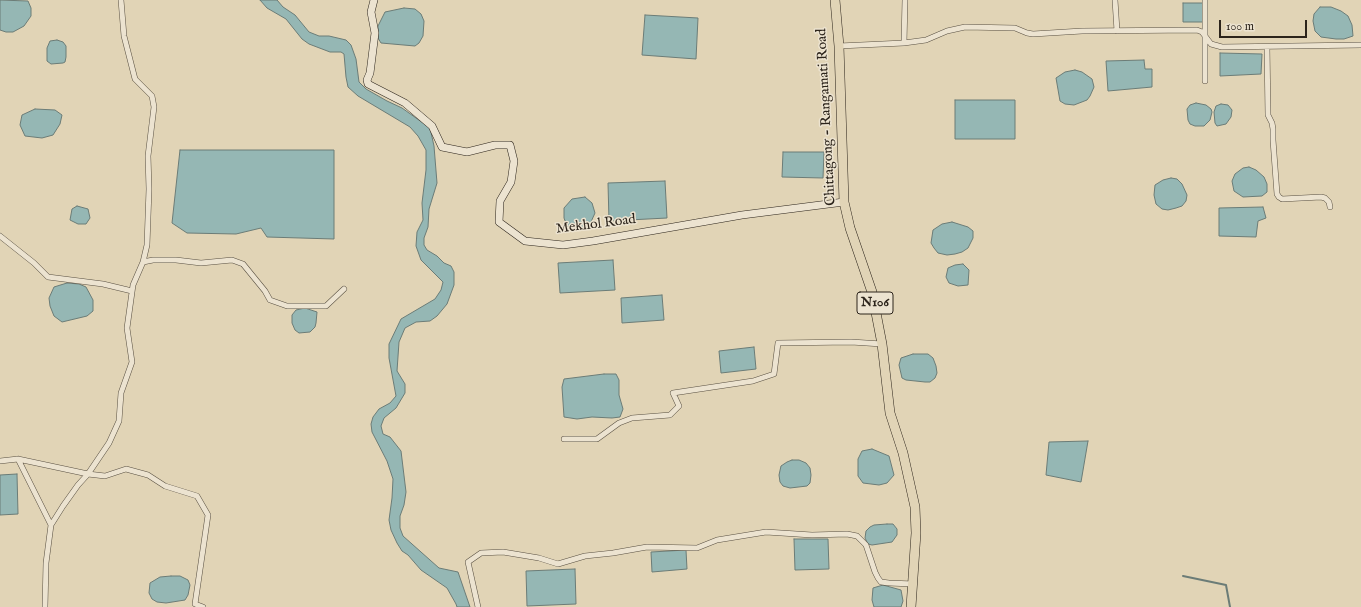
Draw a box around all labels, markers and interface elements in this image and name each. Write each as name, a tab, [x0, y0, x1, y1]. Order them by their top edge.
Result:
scale bar	[1221, 12, 1309, 38]
text: 100 m	[1226, 19, 1254, 34]
street label: Chittagong - Rangamati Road	[814, 28, 840, 206]
street label: Mekhol Road	[555, 212, 637, 238]
road number: N106	[857, 292, 893, 314]

